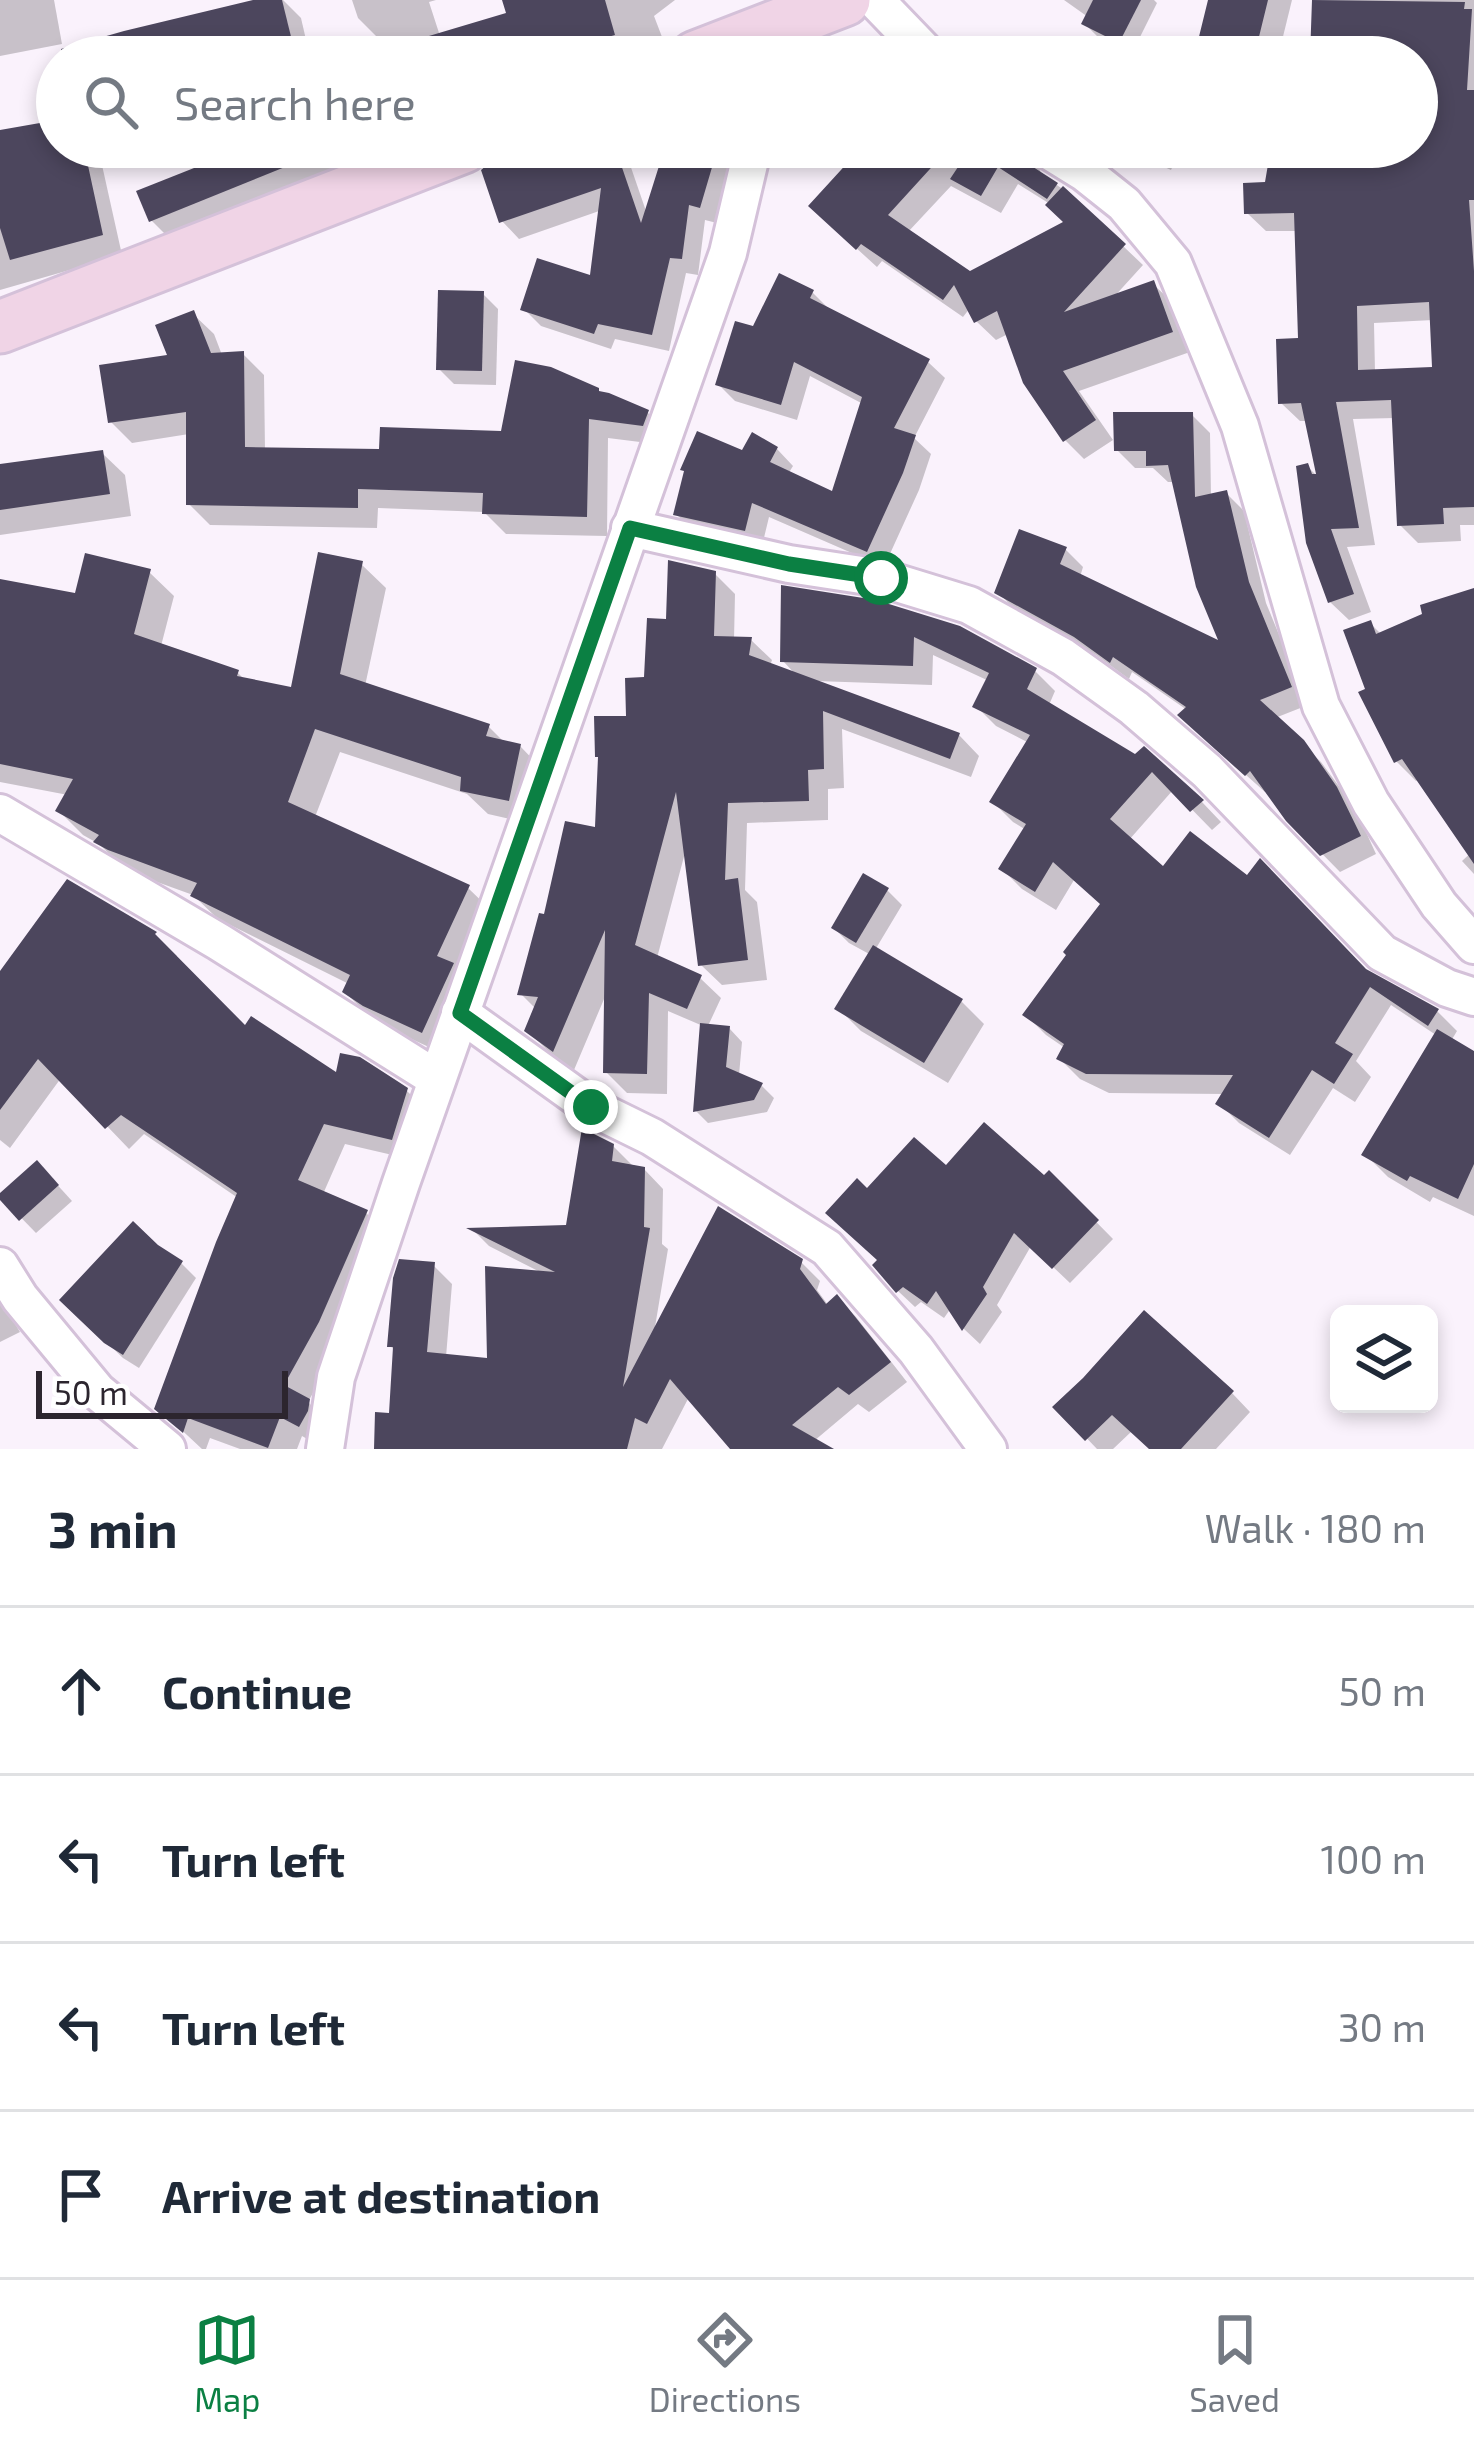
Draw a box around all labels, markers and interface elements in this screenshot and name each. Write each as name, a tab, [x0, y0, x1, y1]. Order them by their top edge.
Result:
search box	[36, 36, 1438, 168]
icon: search	[78, 69, 144, 135]
text: Search here	[174, 75, 416, 129]
route start	[854, 551, 908, 605]
route end	[564, 1080, 618, 1134]
map controls	[1330, 1305, 1438, 1413]
button: layers	[1330, 1305, 1438, 1413]
scale bar	[36, 1365, 288, 1418]
text: 50 m	[54, 1372, 128, 1412]
text: 3 min	[48, 1497, 178, 1558]
text: Walk · 180 m	[1205, 1504, 1426, 1551]
icon: ahead	[48, 1658, 114, 1724]
text: Continue	[162, 1664, 352, 1718]
text: 50 m	[1339, 1667, 1426, 1714]
icon: left	[48, 1826, 114, 1892]
text: Turn left	[162, 1832, 345, 1886]
text: 100 m	[1321, 1835, 1426, 1882]
icon: left	[48, 1994, 114, 2060]
text: Turn left	[162, 2000, 345, 2054]
text: 30 m	[1338, 2003, 1426, 2050]
icon: arrive	[48, 2162, 114, 2228]
text: Arrive at destination	[162, 2168, 600, 2222]
tab: Map	[194, 2307, 260, 2419]
tab: Directions	[649, 2307, 801, 2419]
tab: Saved	[1189, 2307, 1280, 2419]

